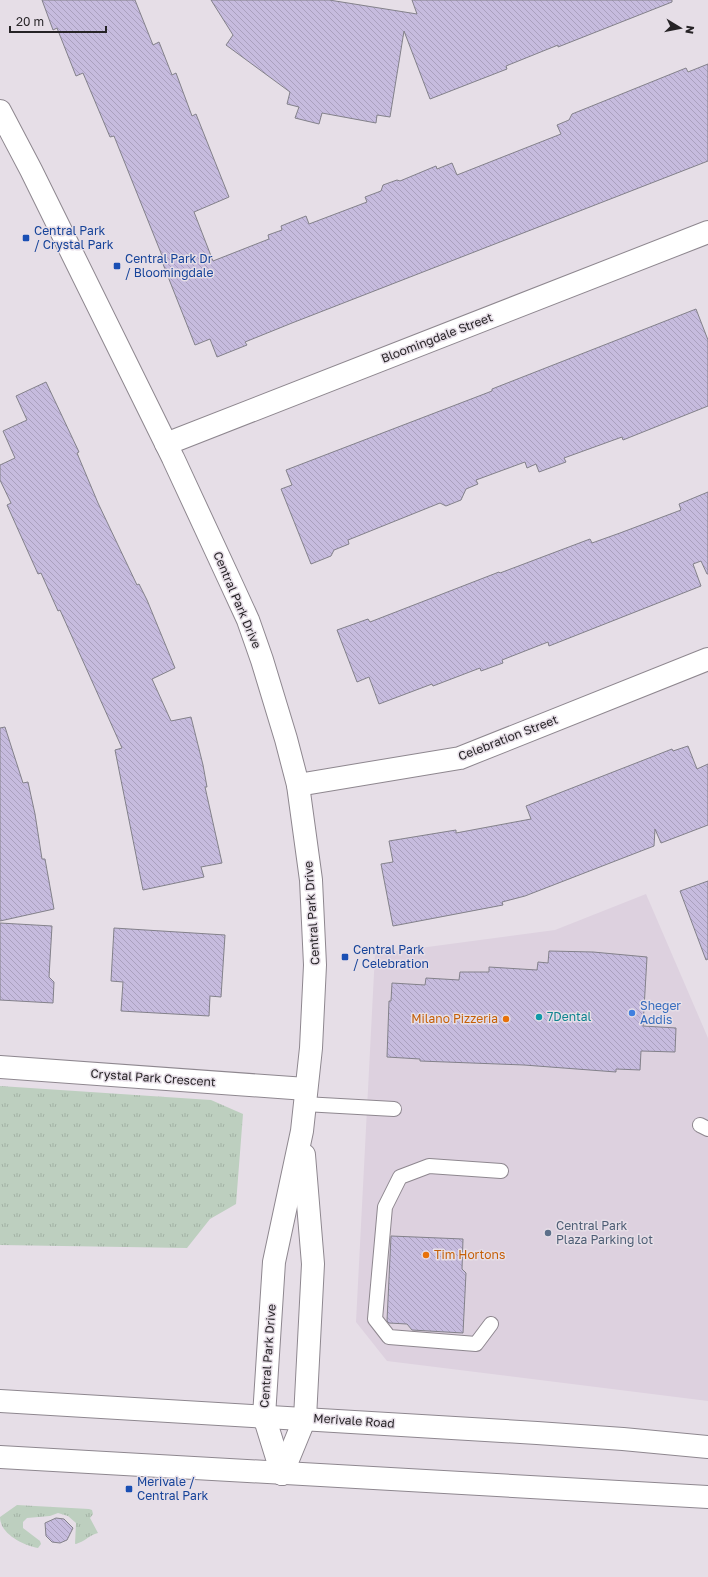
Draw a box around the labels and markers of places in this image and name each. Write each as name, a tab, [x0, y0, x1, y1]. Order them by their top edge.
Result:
place label: Central Park / Crystal Park	[34, 223, 114, 252]
marker: Central Park / Crystal Park	[21, 233, 31, 243]
place label: Central Park Dr / Bloomingdale	[125, 251, 213, 280]
marker: Central Park Dr / Bloomingdale	[112, 261, 122, 271]
place label: Central Park / Celebration	[353, 942, 429, 971]
marker: Central Park / Celebration	[340, 952, 350, 962]
place label: Sheger Addis	[640, 998, 681, 1027]
marker: Sheger Addis	[627, 1008, 637, 1018]
place label: 7Dental	[547, 1009, 592, 1024]
place label: Milano Pizzeria	[411, 1011, 498, 1026]
marker: 7Dental	[534, 1012, 544, 1022]
marker: Milano Pizzeria	[501, 1014, 511, 1024]
place label: Central Park Plaza Parking lot	[556, 1218, 653, 1247]
marker: Central Park Plaza Parking lot	[543, 1228, 553, 1238]
place label: Tim Hortons	[434, 1247, 505, 1262]
marker: Tim Hortons	[421, 1250, 431, 1260]
place label: Merivale / Central Park	[137, 1474, 209, 1503]
marker: Merivale / Central Park	[124, 1484, 134, 1494]

